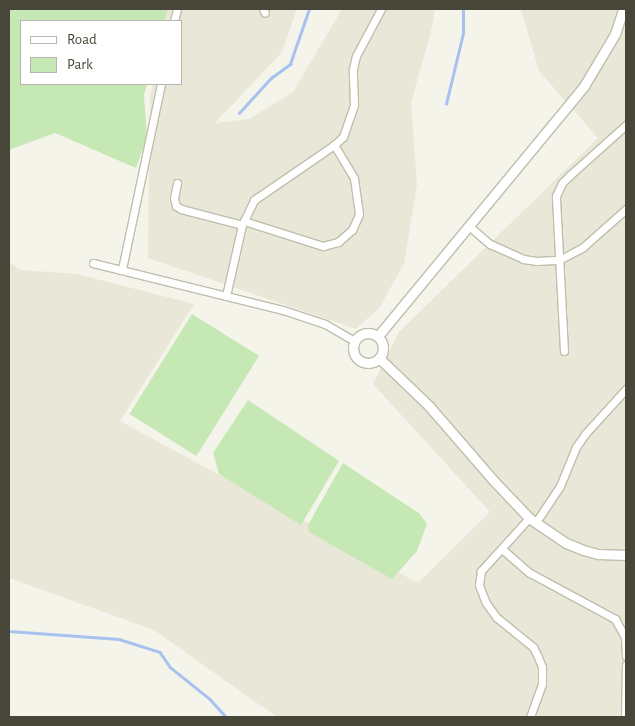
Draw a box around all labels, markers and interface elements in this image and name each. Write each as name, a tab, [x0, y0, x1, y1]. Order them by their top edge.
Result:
legend	[20, 20, 182, 85]
text: Road	[67, 32, 97, 47]
text: Park	[67, 57, 93, 72]

